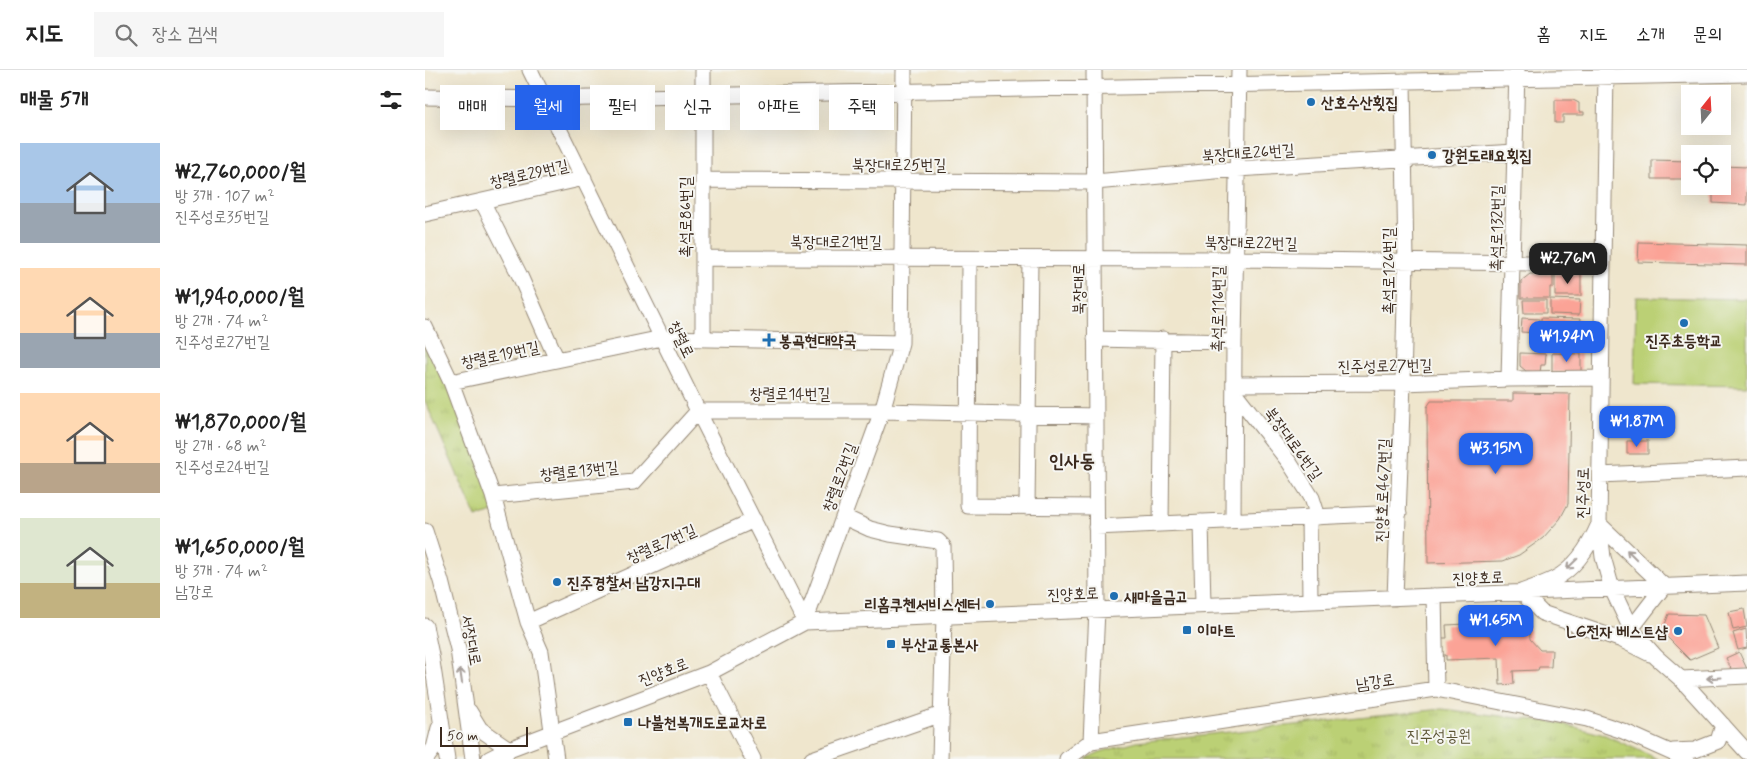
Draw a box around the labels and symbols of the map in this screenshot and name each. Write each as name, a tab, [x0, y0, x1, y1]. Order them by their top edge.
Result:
north arrow	[1681, 85, 1731, 135]
place label: 산호수산횟집	[1321, 93, 1398, 114]
marker: 산호수산횟집	[1305, 96, 1317, 108]
street label: 북장대로26번길	[1201, 140, 1295, 167]
place label: 강원도래요횟집	[1442, 146, 1532, 167]
marker: 강원도래요횟집	[1426, 149, 1438, 161]
street label: 창렬로29번길	[488, 155, 571, 194]
street label: 북장대로25번길	[852, 155, 946, 176]
street label: 촉석로86번길	[676, 176, 697, 258]
street label: 촉석로132번길	[1486, 184, 1509, 272]
street label: 촉석로126번길	[1379, 227, 1400, 315]
street label: 북장대로21번길	[790, 232, 882, 253]
street label: 북장대로22번길	[1204, 232, 1298, 255]
pin: ₩2.76M	[1527, 242, 1609, 285]
street label: 북장대로	[1069, 263, 1090, 315]
street label: 촉석로116번길	[1207, 265, 1230, 353]
marker: 진주초등학교	[1678, 317, 1690, 329]
street label: 창렬로	[663, 318, 699, 362]
pin: ₩1.94M	[1526, 320, 1608, 363]
place label: 봉곡현대약국	[779, 331, 856, 352]
place label: 진주초등학교	[1645, 331, 1723, 352]
marker: 봉곡현대약국	[763, 334, 775, 346]
street label: 창렬로19번길	[459, 337, 541, 374]
street label: 진주성로27번길	[1337, 355, 1433, 378]
street label: 창렬로14번길	[750, 384, 831, 405]
street label: 북장대로6번길	[1259, 403, 1326, 485]
pin: ₩1.87M	[1596, 406, 1678, 448]
pin: ₩3.15M	[1455, 432, 1537, 475]
street label: 진양호로467번길	[1371, 437, 1396, 543]
street label: 창렬로2번길	[818, 440, 863, 515]
district label: 인사동	[1049, 449, 1095, 474]
street label: 창렬로13번길	[539, 457, 620, 486]
street label: 진주성로	[1573, 467, 1594, 519]
street label: 창렬로7번길	[623, 520, 700, 569]
one-way arrow	[1626, 550, 1638, 562]
one-way arrow	[1566, 558, 1578, 570]
street label: 진양호로	[1452, 567, 1504, 590]
place label: 진주경찰서 남강지구대	[567, 573, 700, 594]
marker: 진주경찰서 남강지구대	[551, 576, 563, 588]
street label: 진양호로	[1047, 583, 1099, 606]
place label: 새마을금고	[1123, 587, 1188, 608]
marker: 새마을금고	[1108, 590, 1120, 602]
place label: 리홈쿠첸서비스센터	[864, 595, 980, 616]
marker: 리홈쿠첸서비스센터	[984, 598, 996, 610]
pin: ₩1.65M	[1455, 604, 1537, 647]
street label: 서장대로	[455, 613, 486, 668]
place label: 이마트	[1197, 621, 1236, 642]
place label: LG전자 베스트샵	[1566, 622, 1668, 643]
marker: 이마트	[1181, 624, 1193, 636]
marker: LG전자 베스트샵	[1672, 625, 1684, 637]
place label: 부산교통본사	[901, 635, 978, 656]
marker: 부산교통본사	[885, 638, 897, 650]
street label: 진양호로	[636, 653, 691, 691]
one-way arrow	[456, 668, 466, 684]
street label: 남강로	[1355, 669, 1396, 696]
one-way arrow	[1706, 673, 1722, 682]
place label: 나불천복개도로교차로	[638, 713, 767, 734]
marker: 나불천복개도로교차로	[622, 716, 634, 728]
scale bar	[440, 724, 527, 747]
park label: 진주성공원	[1407, 726, 1471, 747]

